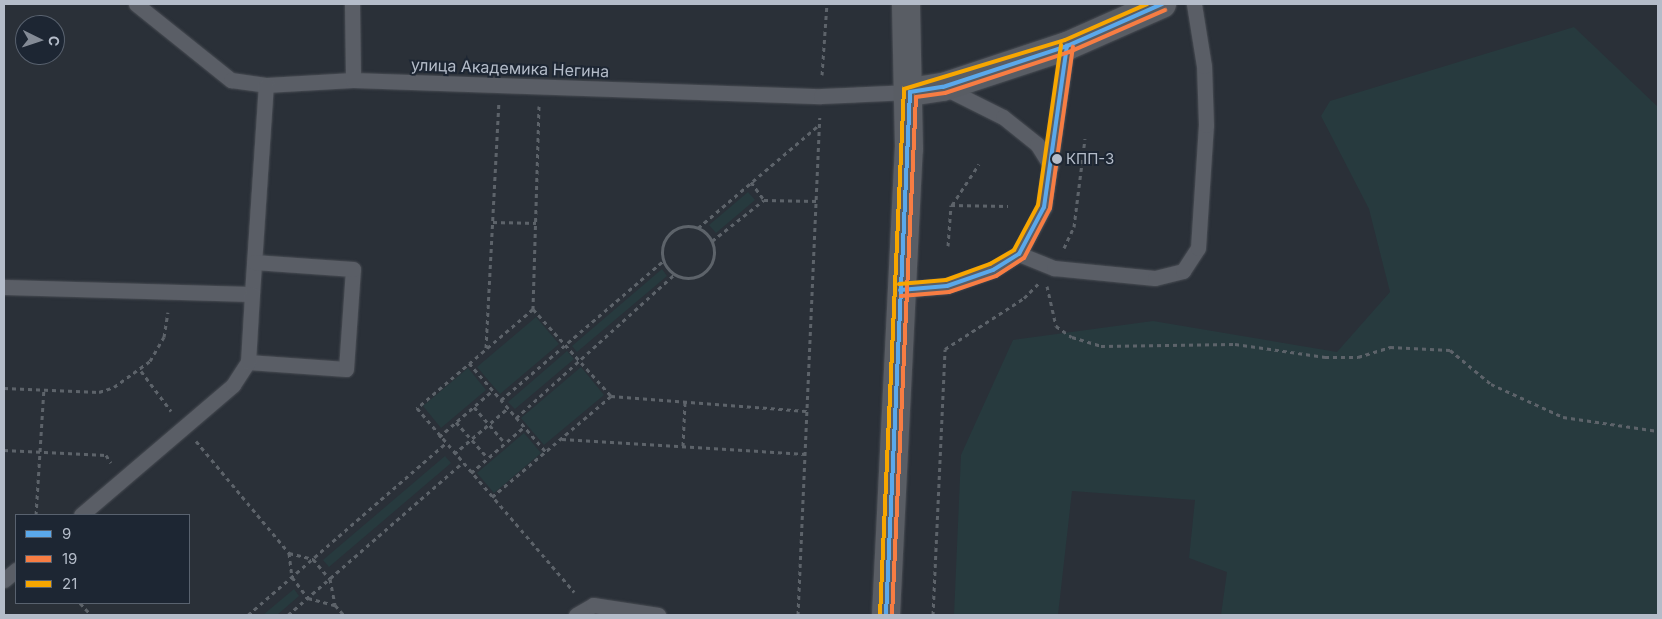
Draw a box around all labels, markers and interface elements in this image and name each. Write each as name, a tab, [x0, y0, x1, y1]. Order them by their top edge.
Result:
north arrow	[15, 15, 65, 65]
text: С	[46, 35, 63, 47]
street label: улица Академика Негина	[411, 55, 609, 81]
place label: КПП-3	[1066, 150, 1114, 168]
marker: КПП-3	[1052, 154, 1062, 164]
legend	[15, 514, 190, 604]
text: 9	[62, 524, 71, 543]
text: 19	[62, 549, 77, 568]
text: 21	[62, 574, 77, 593]

